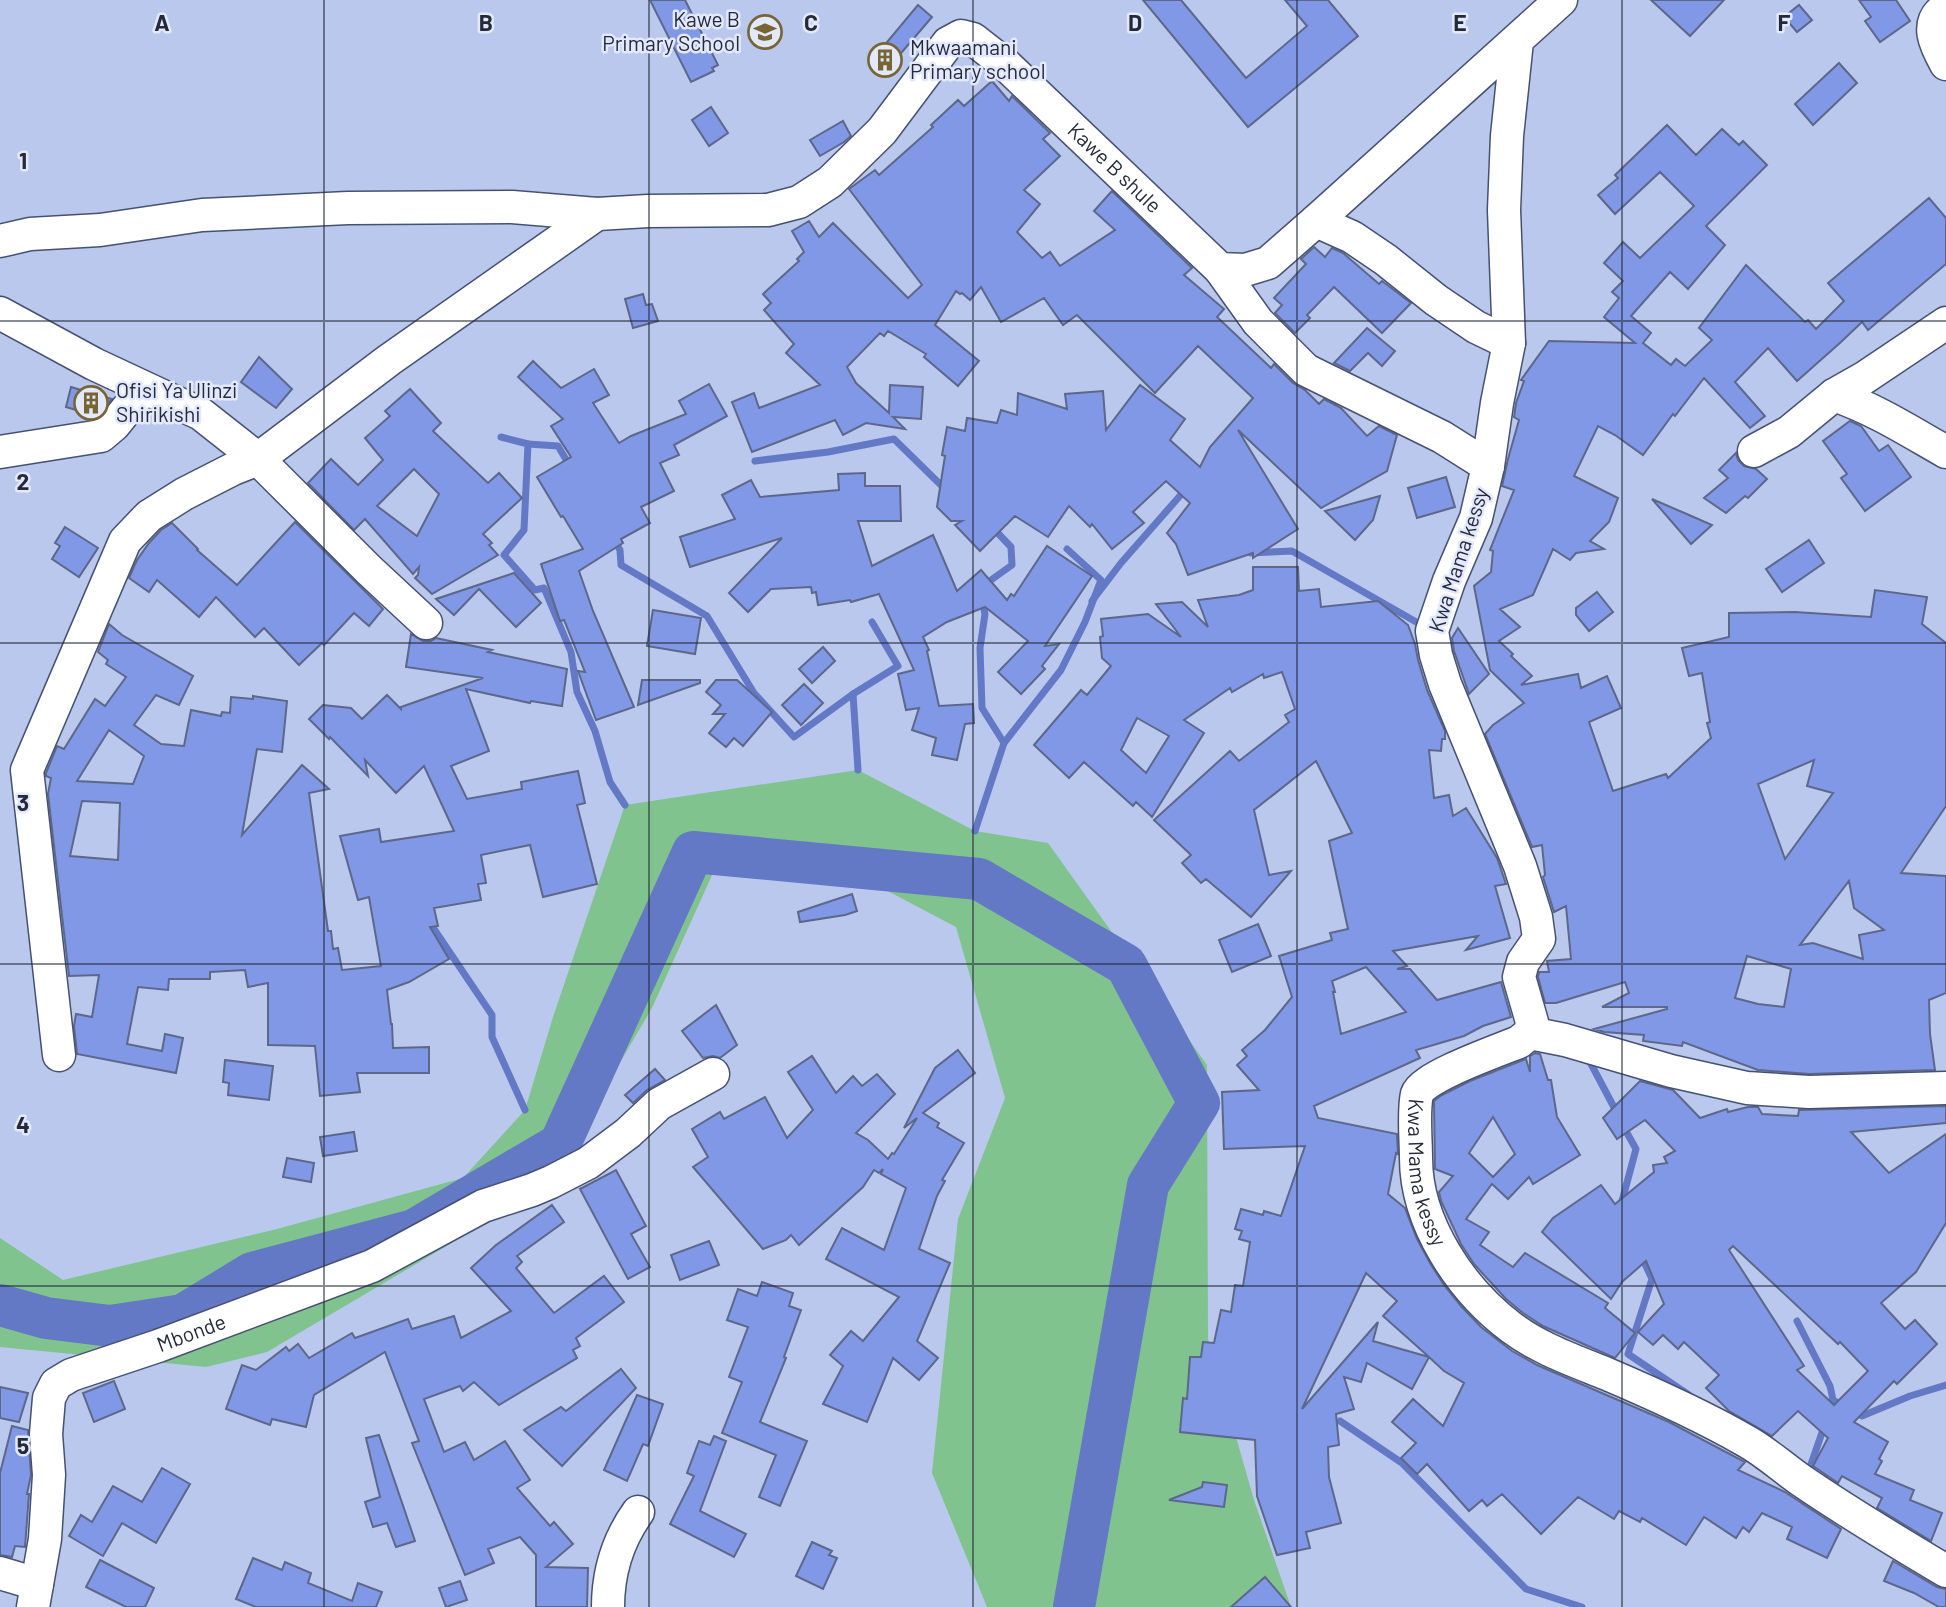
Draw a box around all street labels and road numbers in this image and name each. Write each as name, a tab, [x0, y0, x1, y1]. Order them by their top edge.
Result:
street label: Kawe B shule	[1063, 117, 1167, 217]
street label: Kwa Mama kessy	[1422, 484, 1493, 635]
street label: Kwa Mama kessy	[1404, 1098, 1453, 1250]
street label: Mbonde	[153, 1308, 229, 1356]

